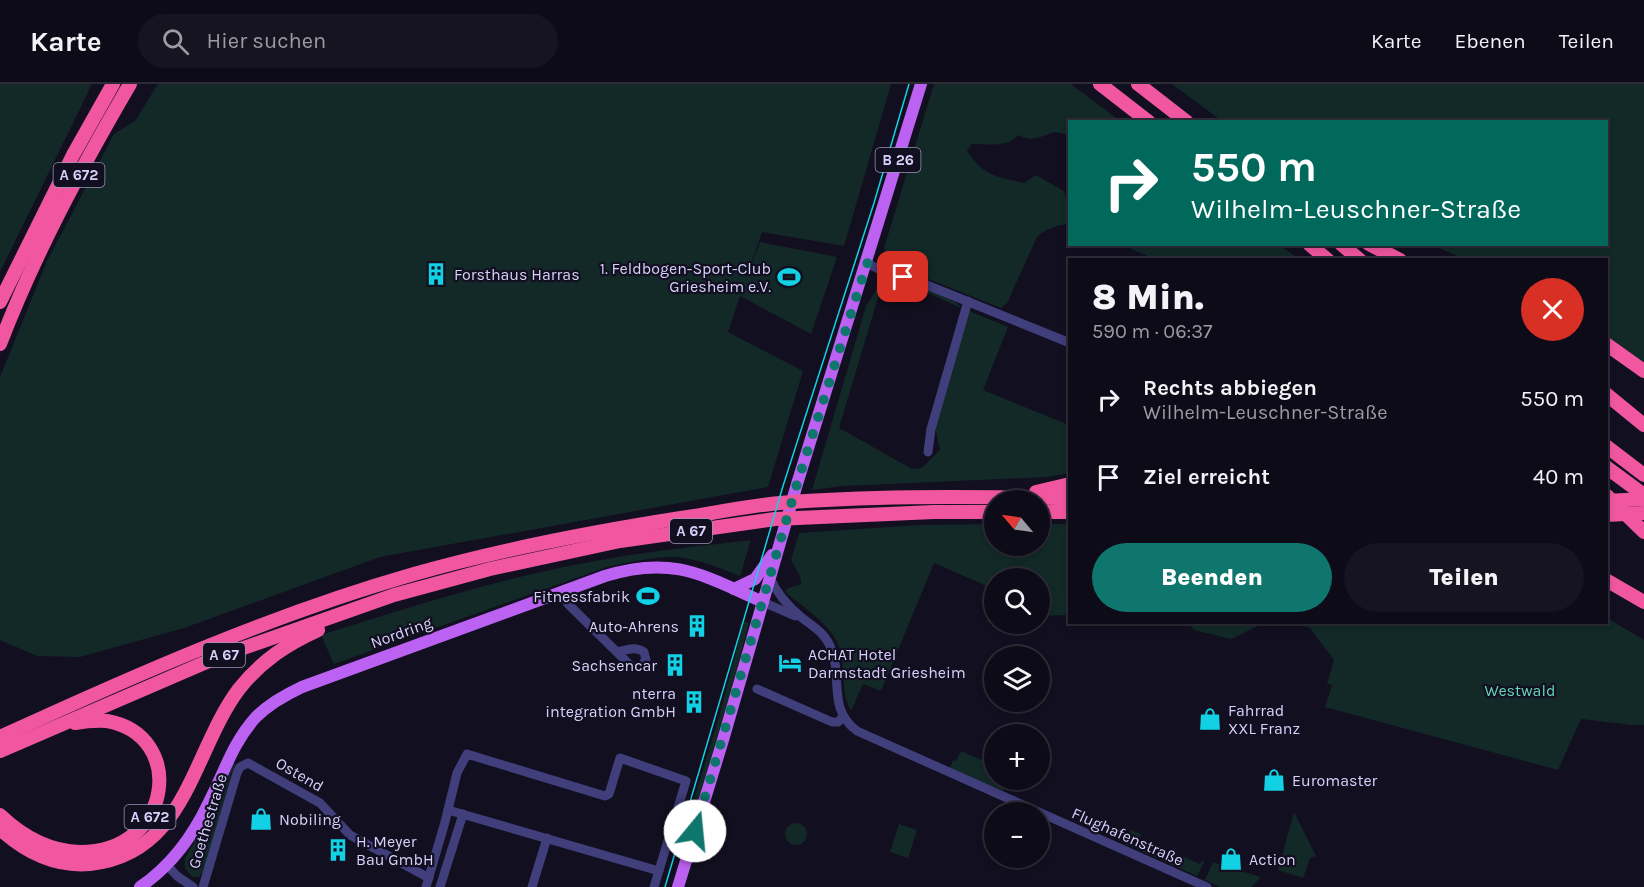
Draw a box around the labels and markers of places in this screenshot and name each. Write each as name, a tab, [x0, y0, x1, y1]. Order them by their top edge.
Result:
pin	[877, 251, 928, 302]
place label: 1. Feldbogen-Sport-Club Griesheim e.V.	[600, 259, 771, 296]
building icon: Forsthaus Harras	[423, 261, 449, 287]
sports icon: 1. Feldbogen-Sport-Club Griesheim e.V.	[776, 264, 802, 290]
place label: Forsthaus Harras	[454, 265, 580, 284]
sports icon: Fitnessfabrik	[635, 583, 661, 609]
place label: Fitnessfabrik	[533, 587, 630, 606]
building icon: Auto-Ahrens	[684, 613, 710, 639]
place label: Auto-Ahrens	[589, 617, 679, 636]
place label: ACHAT Hotel Darmstadt Griesheim	[808, 645, 966, 682]
hotel icon: ACHAT Hotel Darmstadt Griesheim	[777, 650, 803, 676]
building icon: Sachsencar	[662, 652, 688, 678]
place label: Sachsencar	[571, 656, 657, 675]
place label: nterra integration GmbH	[545, 684, 676, 721]
building icon: nterra integration GmbH	[681, 689, 707, 715]
place label: Fahrrad XXL Franz	[1228, 701, 1300, 738]
shop icon: Fahrrad XXL Franz	[1197, 706, 1223, 732]
shop icon: Euromaster	[1261, 767, 1287, 793]
place label: Euromaster	[1292, 771, 1378, 790]
shop icon: Nobiling	[248, 806, 274, 832]
place label: Nobiling	[279, 810, 341, 829]
place label: H. Meyer Bau GmbH	[356, 832, 434, 869]
building icon: H. Meyer Bau GmbH	[325, 837, 351, 863]
shop icon: Action	[1218, 846, 1244, 872]
place label: Action	[1249, 850, 1296, 869]

